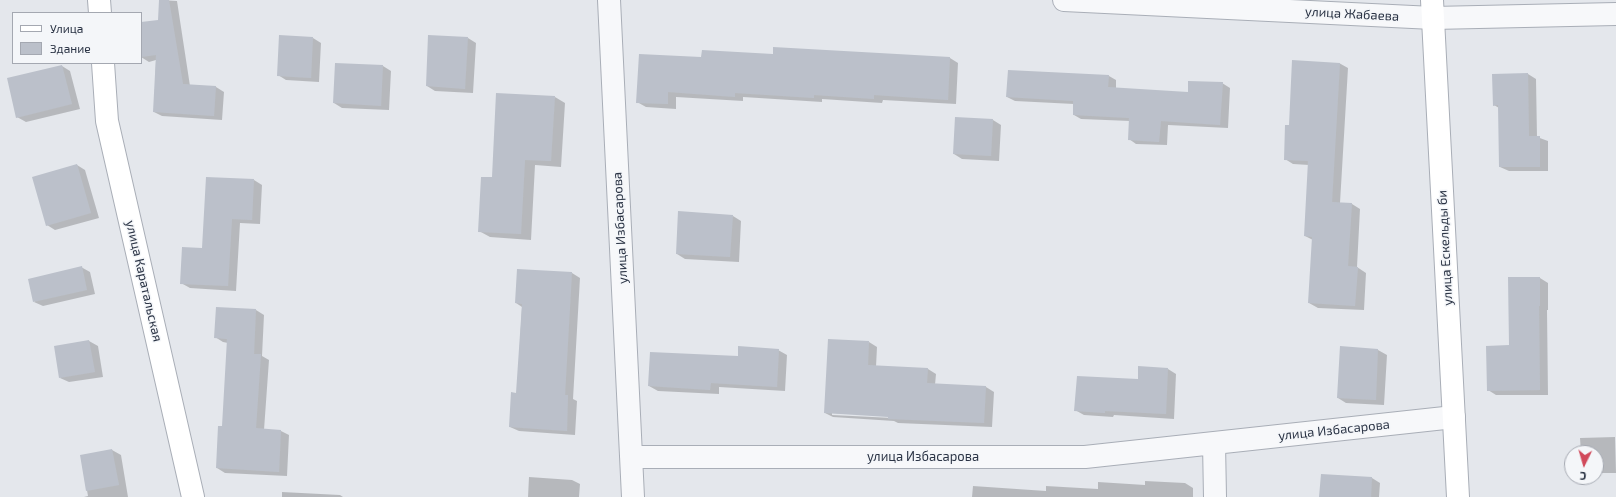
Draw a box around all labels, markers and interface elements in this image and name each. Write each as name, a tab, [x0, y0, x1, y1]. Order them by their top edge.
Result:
street label: улица Жабаева	[1305, 4, 1399, 24]
legend	[12, 12, 142, 64]
text: Улица	[50, 21, 83, 35]
text: Здание	[50, 41, 91, 55]
street label: улица Избасарова	[609, 172, 631, 284]
street label: улица Ескельды би	[1434, 190, 1456, 306]
street label: улица Каратальская	[122, 219, 166, 343]
street label: улица Избасарова	[1277, 416, 1391, 444]
north arrow	[1564, 445, 1604, 485]
street label: улица Избасарова	[867, 449, 979, 465]
text: С	[1579, 470, 1587, 483]

